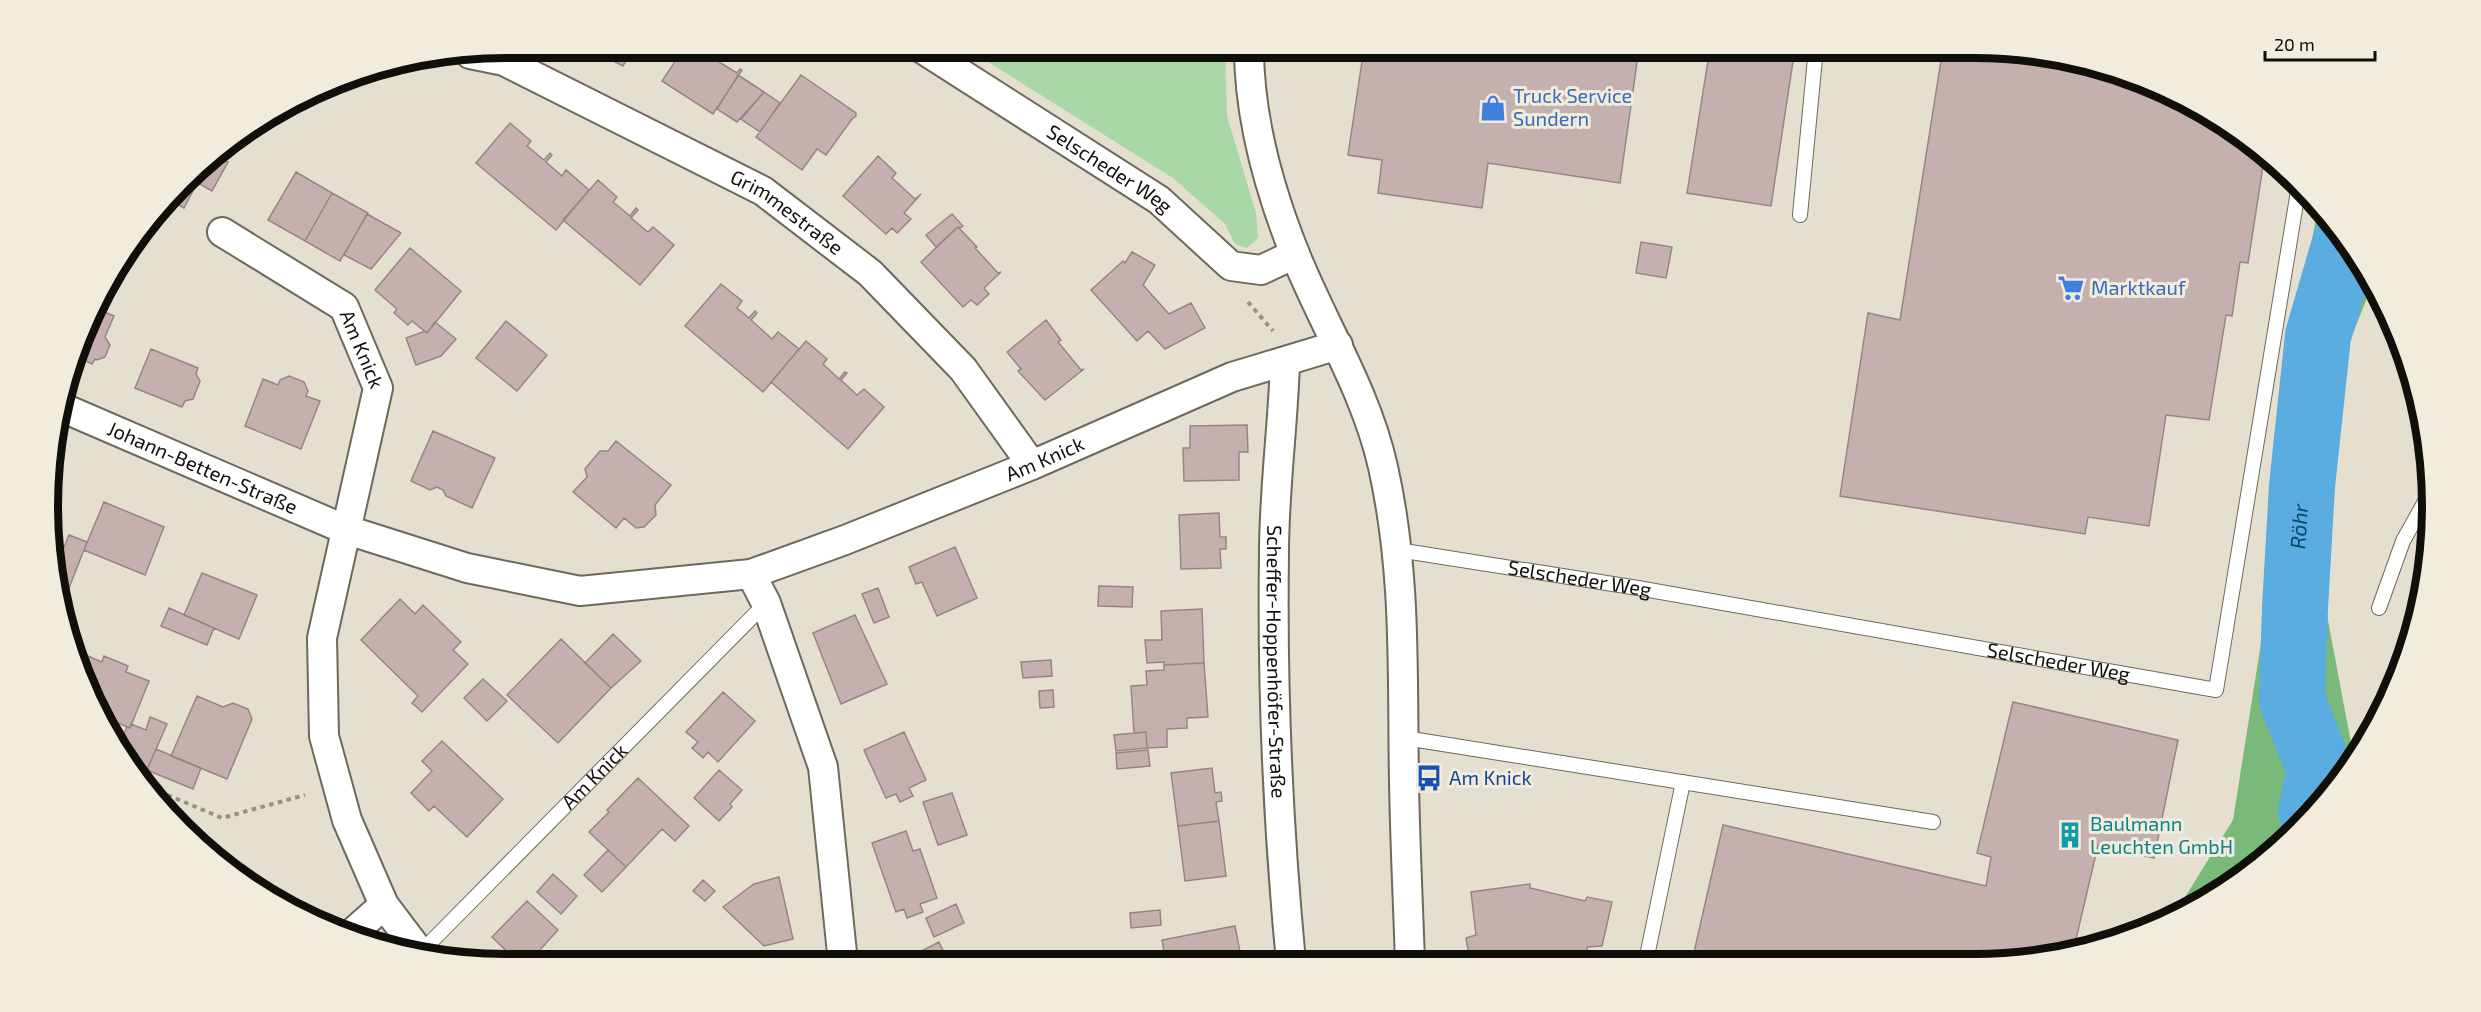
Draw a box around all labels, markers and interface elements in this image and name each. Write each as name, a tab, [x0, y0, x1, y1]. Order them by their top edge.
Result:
scale bar	[2265, 24, 2374, 62]
text: 20 m	[2274, 33, 2315, 55]
place label: Truck Service Sundern	[1513, 83, 1632, 130]
shop icon: Truck Service Sundern	[1478, 93, 1508, 123]
street label: Selscheder Weg	[1043, 119, 1178, 218]
street label: Grimmestraße	[727, 164, 848, 259]
supermarket icon: Marktkauf	[2056, 273, 2086, 303]
place label: Marktkauf	[2091, 275, 2186, 299]
street label: Am Knick	[336, 306, 390, 392]
street label: Johann-Betten-Straße	[104, 416, 301, 519]
street label: Am Knick	[1002, 431, 1087, 485]
water label: Röhr	[2284, 503, 2312, 550]
street label: Scheffer-Hoppenhöfer-Straße	[1263, 525, 1292, 799]
street label: Selscheder Weg	[1506, 555, 1653, 601]
street label: Selscheder Weg	[1985, 637, 2132, 686]
street label: Am Knick	[556, 738, 631, 814]
bus stop icon: Am Knick	[1414, 763, 1444, 793]
place label: Am Knick	[1449, 765, 1532, 789]
place label: Baulmann Leuchten GmbH	[2090, 811, 2233, 858]
building icon: Baulmann Leuchten GmbH	[2055, 820, 2085, 850]

